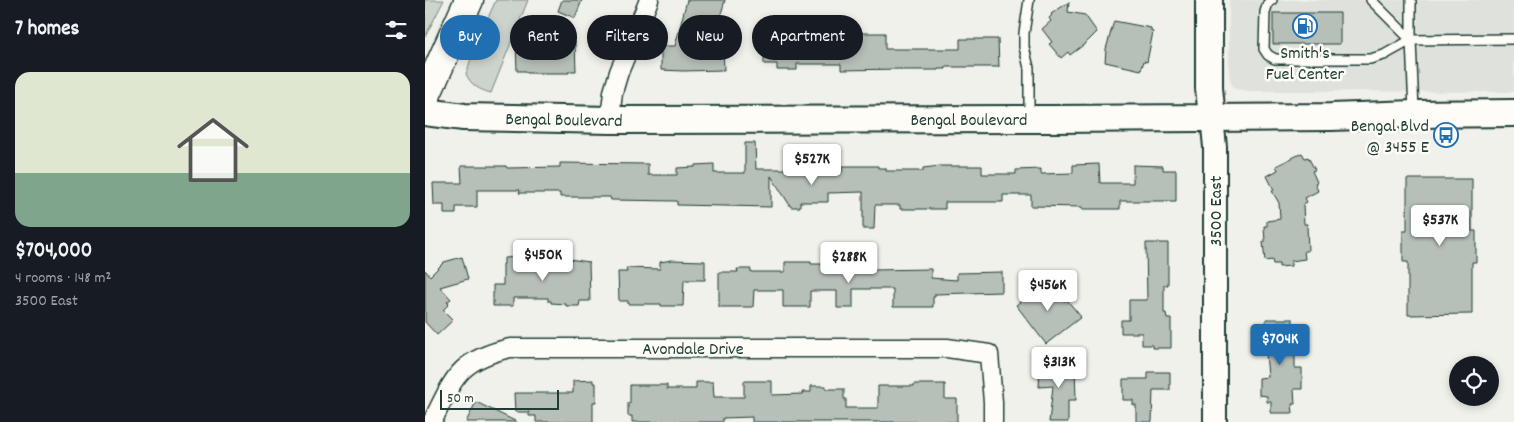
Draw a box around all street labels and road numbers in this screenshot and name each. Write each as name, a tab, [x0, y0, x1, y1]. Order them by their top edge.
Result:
street label: Bengal Boulevard	[505, 108, 623, 135]
street label: Bengal Boulevard	[910, 109, 1028, 134]
street label: 3500 East	[1205, 175, 1230, 246]
street label: Avondale Drive	[642, 338, 744, 363]

